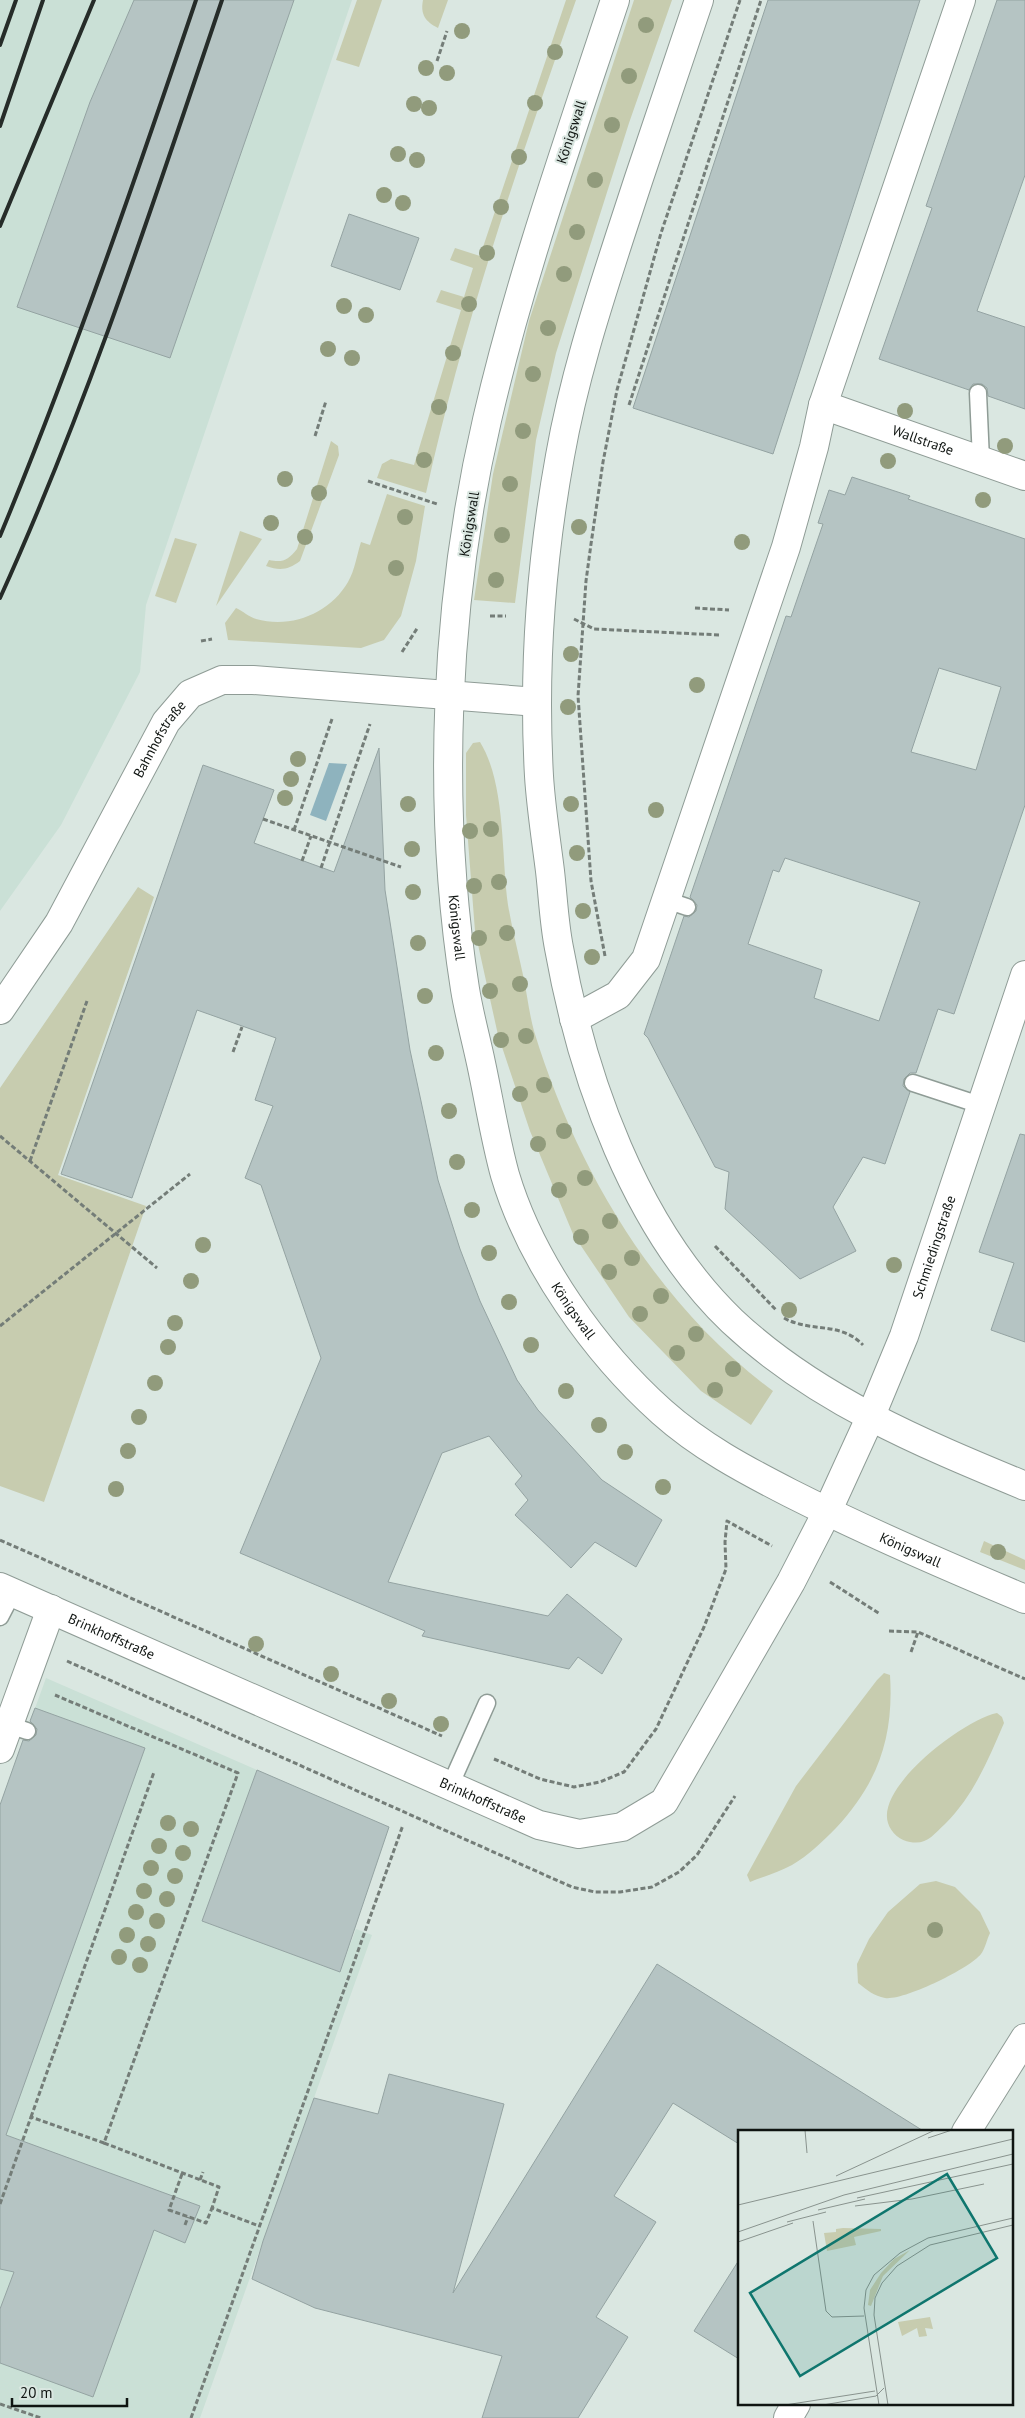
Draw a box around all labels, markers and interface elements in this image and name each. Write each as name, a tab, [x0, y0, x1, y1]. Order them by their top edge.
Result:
street label: Königswall	[552, 98, 590, 166]
street label: Wallstraße	[890, 421, 956, 459]
street label: Königswall	[455, 490, 483, 558]
street label: Bahnhofstraße	[129, 696, 190, 781]
street label: Königswall	[445, 894, 470, 961]
street label: Schmiedingstraße	[908, 1193, 960, 1301]
street label: Königswall	[547, 1279, 600, 1343]
street label: Königswall	[877, 1528, 944, 1571]
street label: Brinkhoffstraße	[65, 1609, 158, 1663]
street label: Brinkhoffstraße	[437, 1773, 529, 1827]
inset map	[738, 2130, 1012, 2406]
scale bar	[12, 2376, 128, 2408]
text: 20 m	[20, 2383, 53, 2402]

